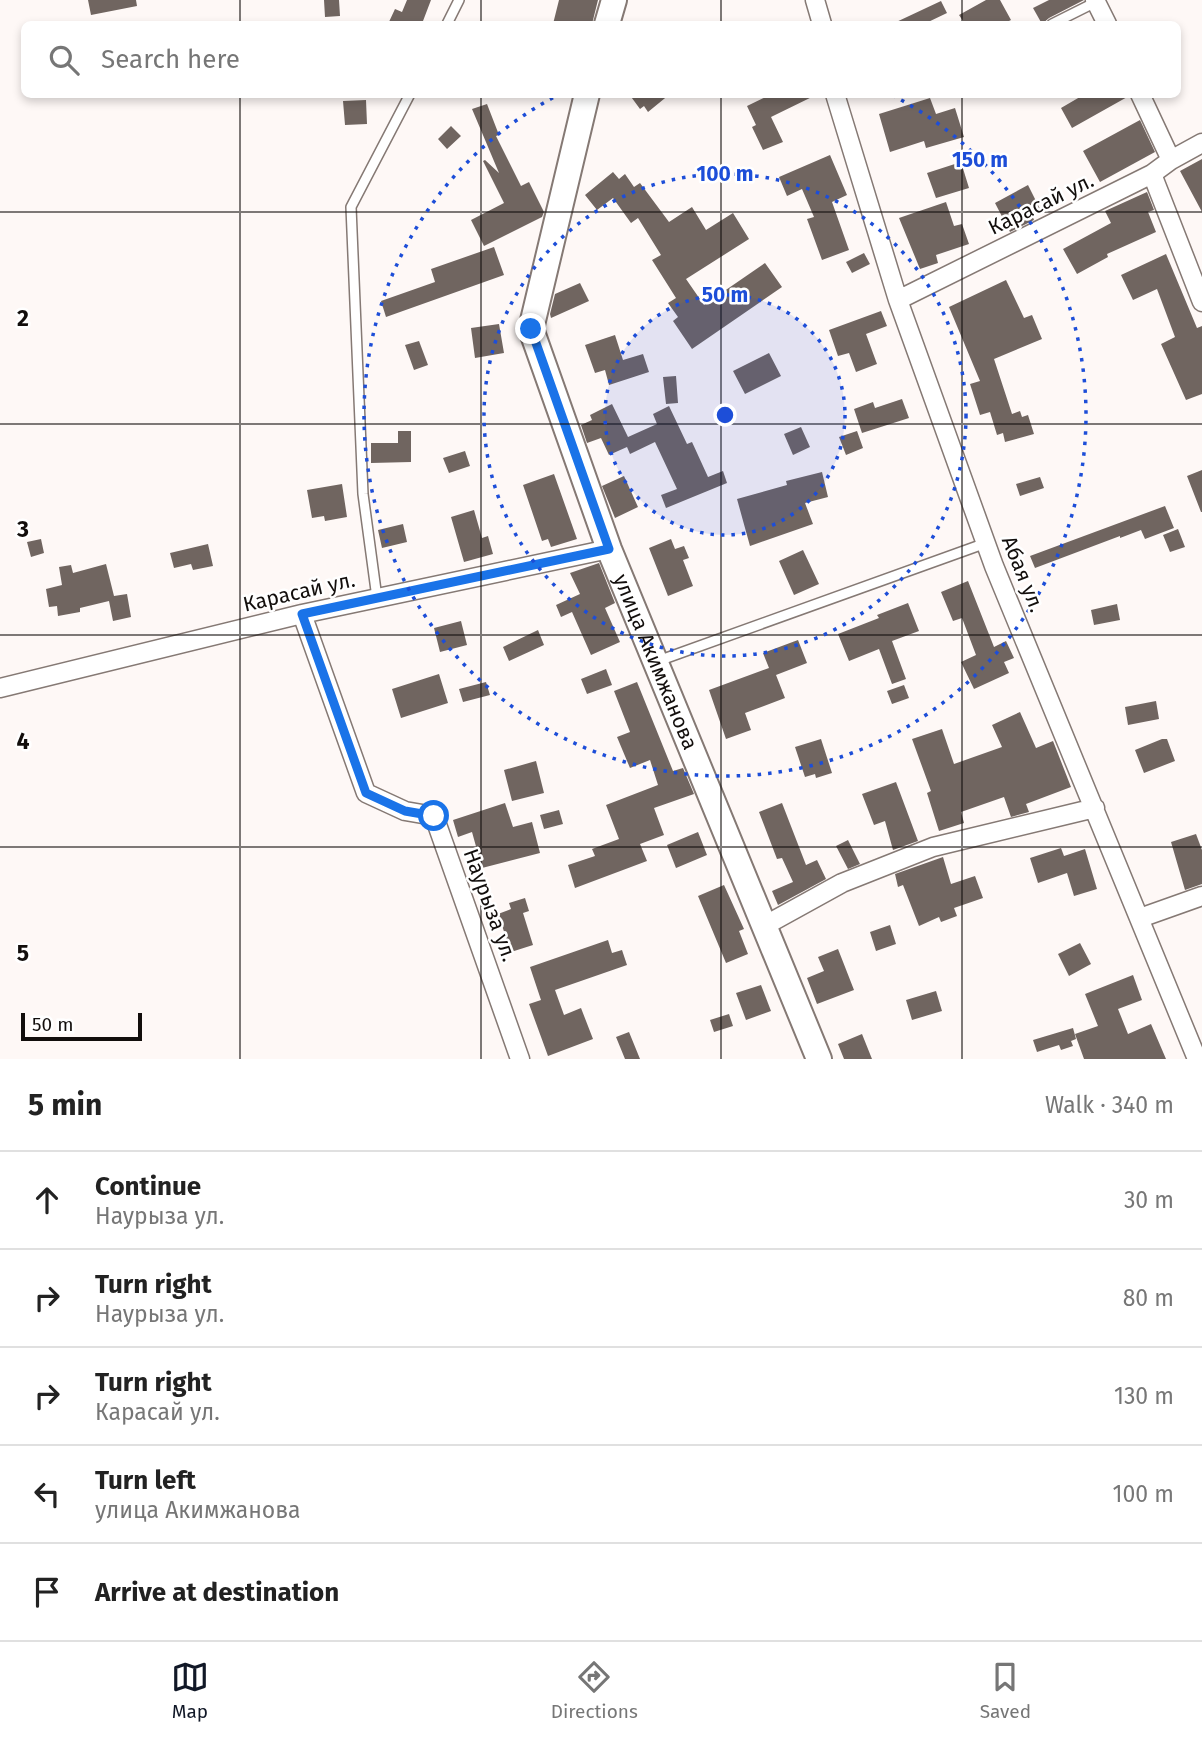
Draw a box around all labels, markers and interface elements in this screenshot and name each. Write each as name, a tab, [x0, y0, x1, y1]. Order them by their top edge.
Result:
search box	[21, 21, 1181, 98]
icon: search	[45, 41, 83, 79]
text: Search here	[101, 44, 240, 75]
text: 150 m	[952, 147, 1008, 173]
text: 100 m	[696, 161, 754, 187]
street label: Карасай ул.	[984, 167, 1098, 241]
text: 50 m	[702, 282, 748, 308]
text: 2	[17, 304, 29, 332]
route end	[515, 313, 546, 344]
centre of rings	[713, 403, 737, 427]
text: 3	[16, 515, 29, 543]
street label: Абая ул.	[996, 532, 1050, 616]
street label: Карасай ул.	[241, 567, 357, 617]
street label: улица Акимжанова	[608, 570, 703, 754]
text: 4	[17, 727, 30, 755]
route start	[418, 800, 449, 831]
street label: Наурыза ул.	[458, 845, 522, 965]
text: 5	[17, 939, 29, 967]
scale bar	[21, 1010, 142, 1042]
text: 50 m	[32, 1013, 73, 1036]
text: 5 min	[28, 1087, 102, 1123]
text: Walk · 340 m	[1045, 1091, 1174, 1119]
text: Continue	[95, 1171, 201, 1202]
icon: ahead	[28, 1181, 66, 1219]
text: 30 m	[1124, 1186, 1174, 1214]
text: Наурыза ул.	[95, 1202, 224, 1230]
text: Turn right	[95, 1269, 212, 1300]
icon: right	[28, 1279, 66, 1317]
text: 80 m	[1123, 1284, 1174, 1312]
text: Наурыза ул.	[95, 1300, 224, 1328]
text: Turn right	[95, 1367, 212, 1398]
icon: right	[28, 1377, 66, 1415]
text: 130 m	[1114, 1382, 1174, 1410]
text: Карасай ул.	[95, 1398, 220, 1426]
text: Turn left	[95, 1465, 196, 1496]
icon: left	[28, 1475, 66, 1513]
text: 100 m	[1113, 1480, 1174, 1508]
text: улица Акимжанова	[95, 1496, 301, 1524]
icon: arrive	[28, 1573, 66, 1611]
text: Arrive at destination	[95, 1577, 339, 1608]
tab: Map	[171, 1658, 209, 1723]
tab: Directions	[551, 1658, 638, 1723]
tab: Saved	[980, 1658, 1031, 1723]

